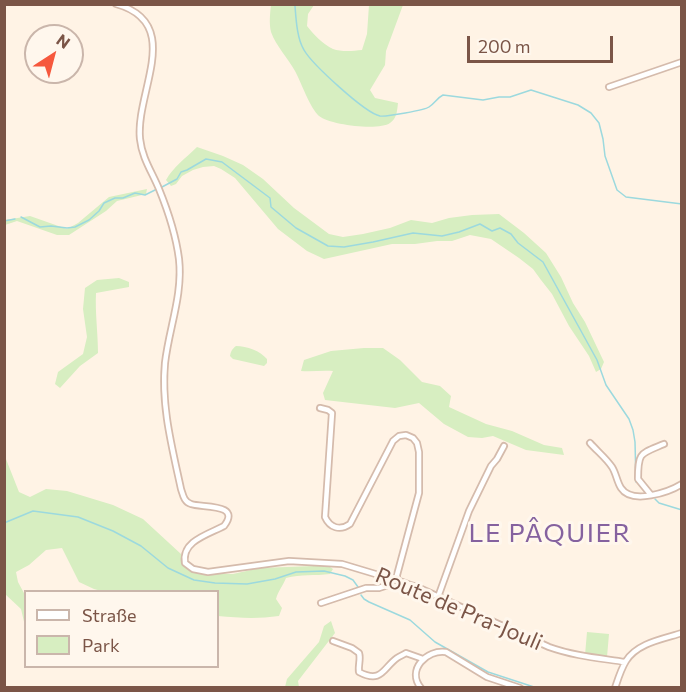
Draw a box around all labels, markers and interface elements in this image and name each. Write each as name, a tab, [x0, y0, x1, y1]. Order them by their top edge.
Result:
north arrow	[24, 24, 84, 84]
scale bar	[470, 24, 616, 62]
text: N	[53, 29, 74, 52]
text: 200 m	[478, 35, 531, 57]
district label: LE PÂQUIER	[469, 517, 631, 549]
street label: Route de Pra-Jouli	[372, 562, 546, 656]
legend	[24, 590, 219, 668]
text: Straße	[82, 604, 137, 626]
text: Park	[82, 634, 120, 656]

